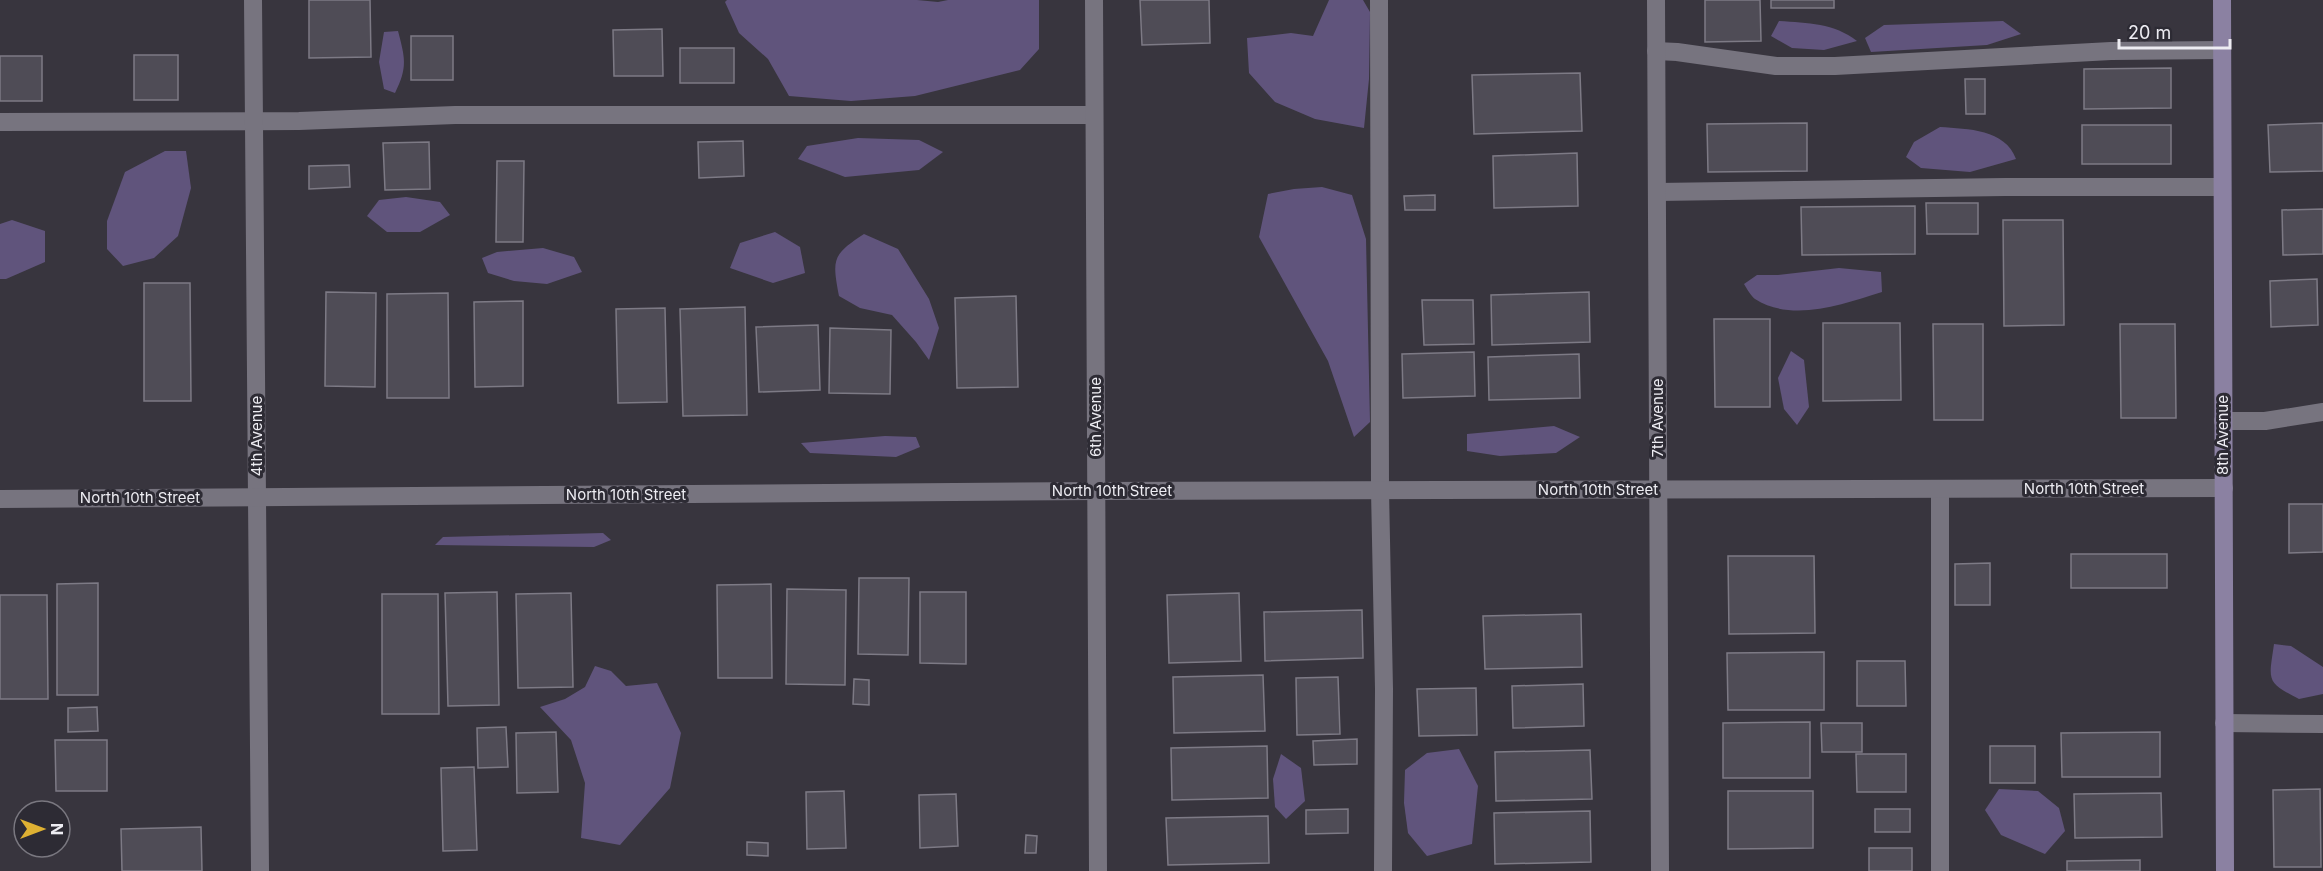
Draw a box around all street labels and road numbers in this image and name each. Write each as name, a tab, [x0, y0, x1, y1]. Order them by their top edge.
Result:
street label: 6th Avenue	[1086, 377, 1105, 457]
street label: 7th Avenue	[1648, 378, 1667, 458]
street label: 8th Avenue	[2213, 395, 2232, 475]
street label: 4th Avenue	[247, 396, 266, 476]
street label: North 10th Street	[2024, 479, 2144, 498]
street label: North 10th Street	[1538, 480, 1658, 499]
street label: North 10th Street	[1052, 481, 1172, 500]
street label: North 10th Street	[566, 485, 686, 504]
street label: North 10th Street	[80, 488, 200, 507]

